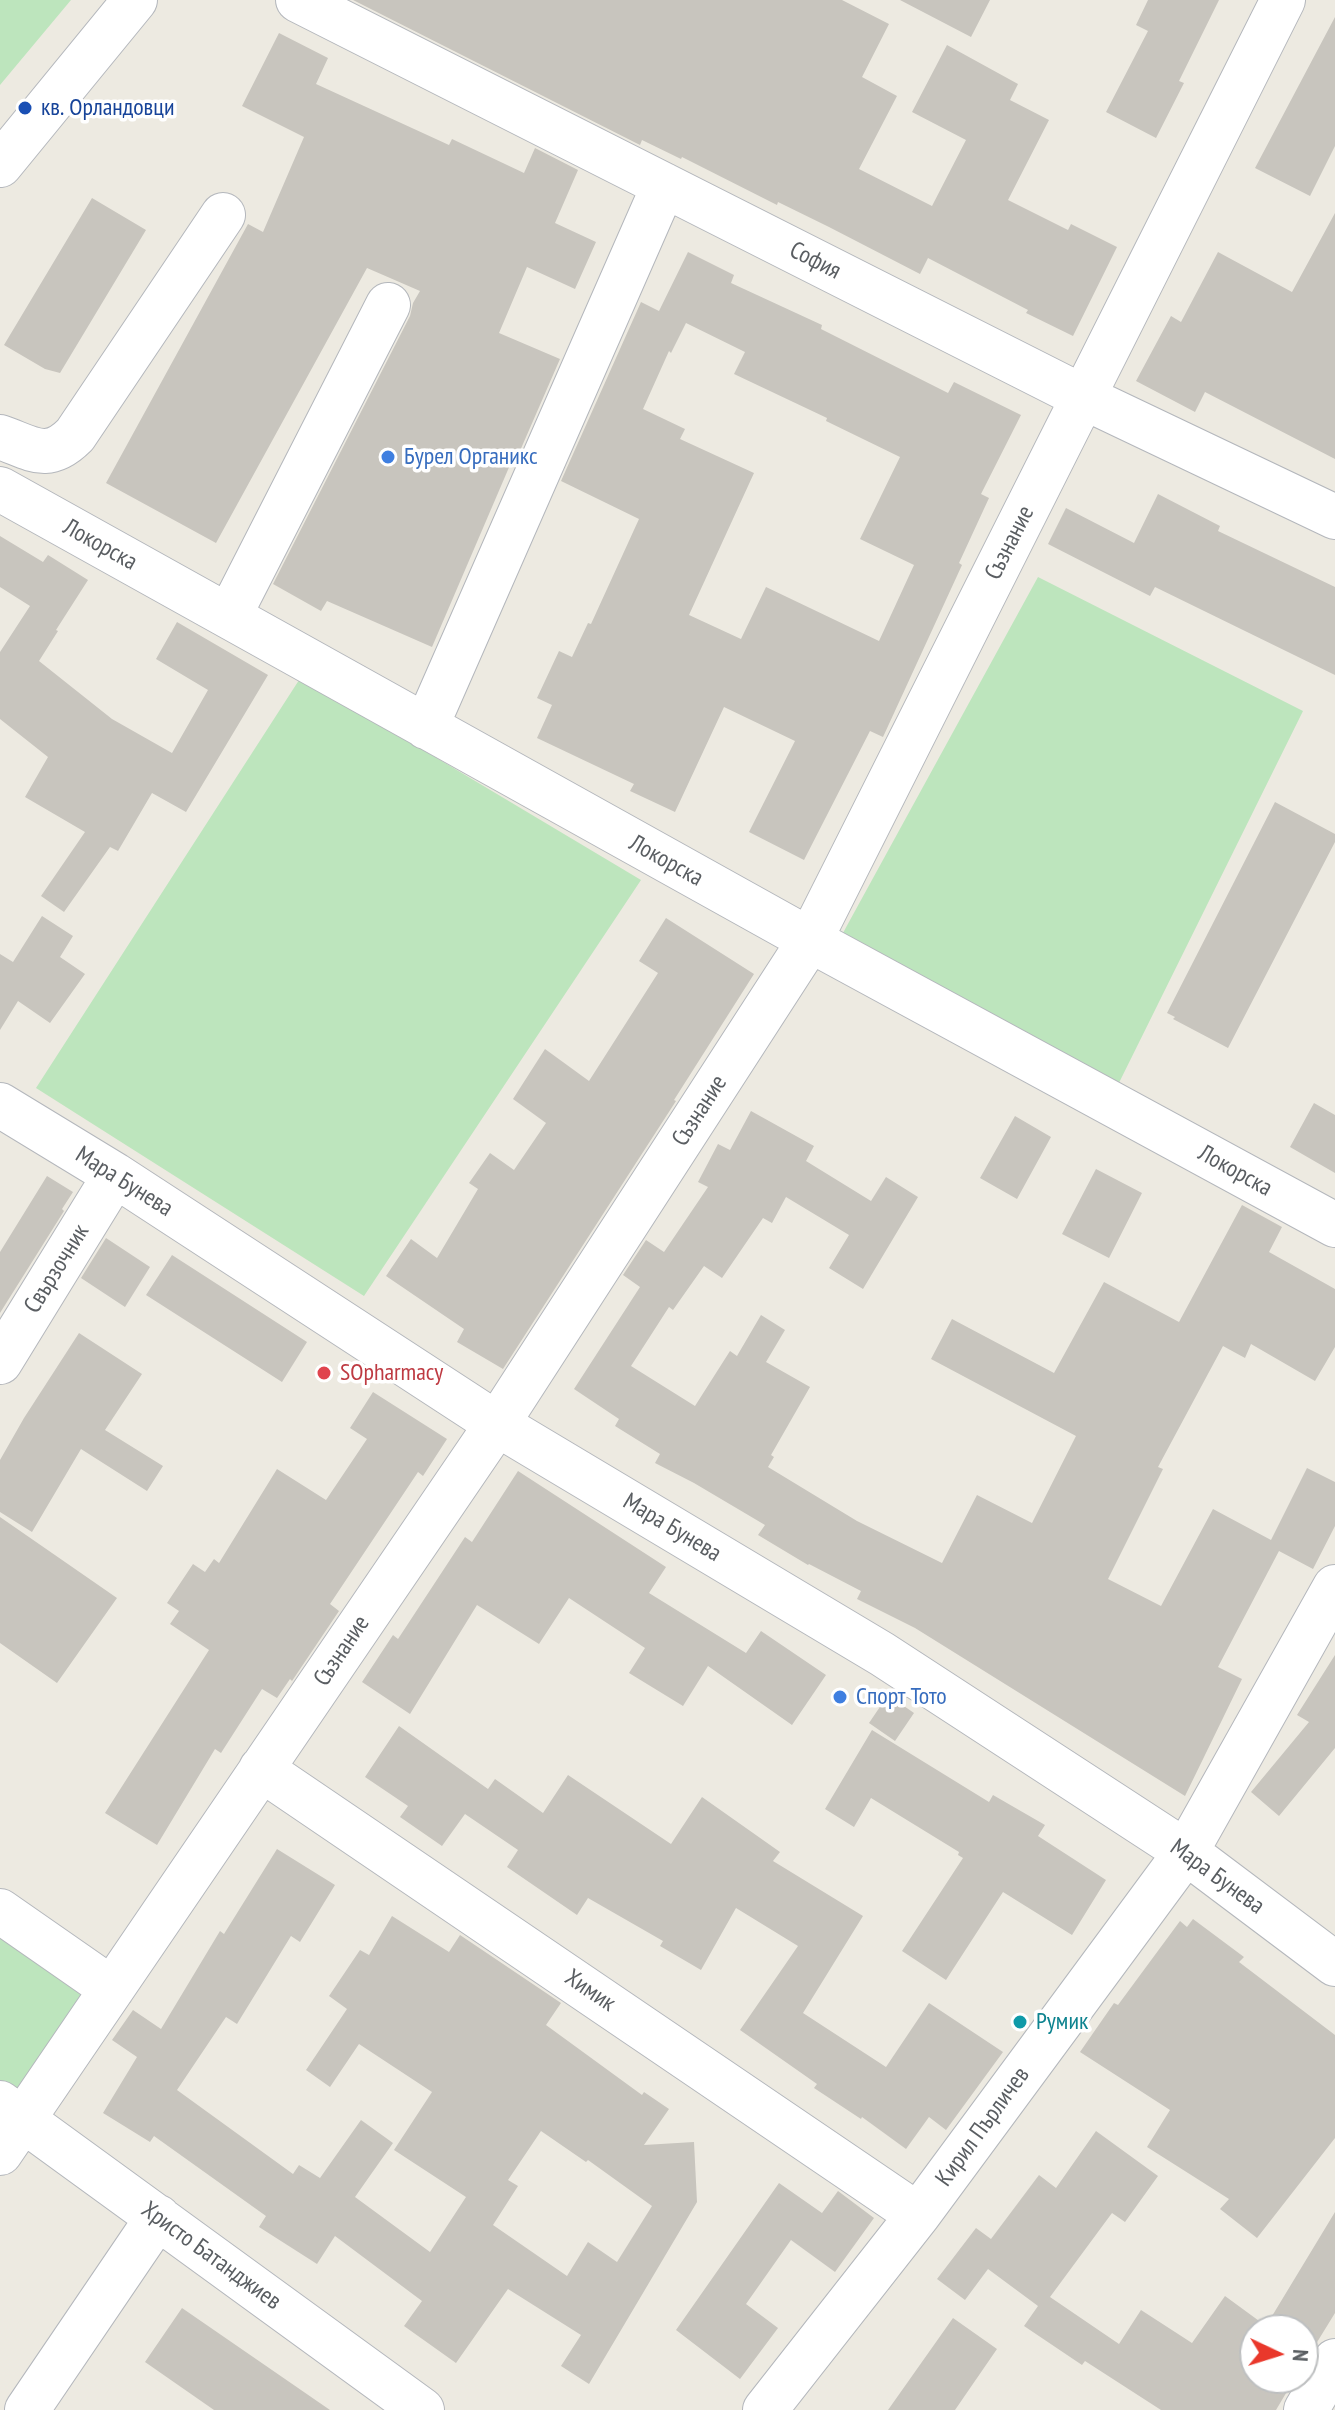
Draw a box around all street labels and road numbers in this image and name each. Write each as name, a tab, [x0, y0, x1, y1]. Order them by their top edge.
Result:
street label: София	[785, 236, 845, 286]
street label: Съзнание	[979, 501, 1041, 585]
street label: Локорска	[58, 513, 142, 577]
street label: Локорска	[624, 829, 708, 893]
street label: Съзнание	[666, 1070, 734, 1152]
street label: Локорска	[1193, 1139, 1277, 1203]
street label: Мара Бунева	[70, 1141, 178, 1223]
street label: Свързочник	[18, 1219, 96, 1319]
street label: Мара Бунева	[618, 1488, 726, 1568]
street label: Съзнание	[308, 1610, 376, 1692]
street label: Мара Бунева	[1164, 1833, 1270, 1921]
street label: Химик	[559, 1964, 621, 2018]
street label: Кирил Пърличев	[930, 2062, 1036, 2192]
street label: Христо Батанджиев	[136, 2196, 286, 2316]

